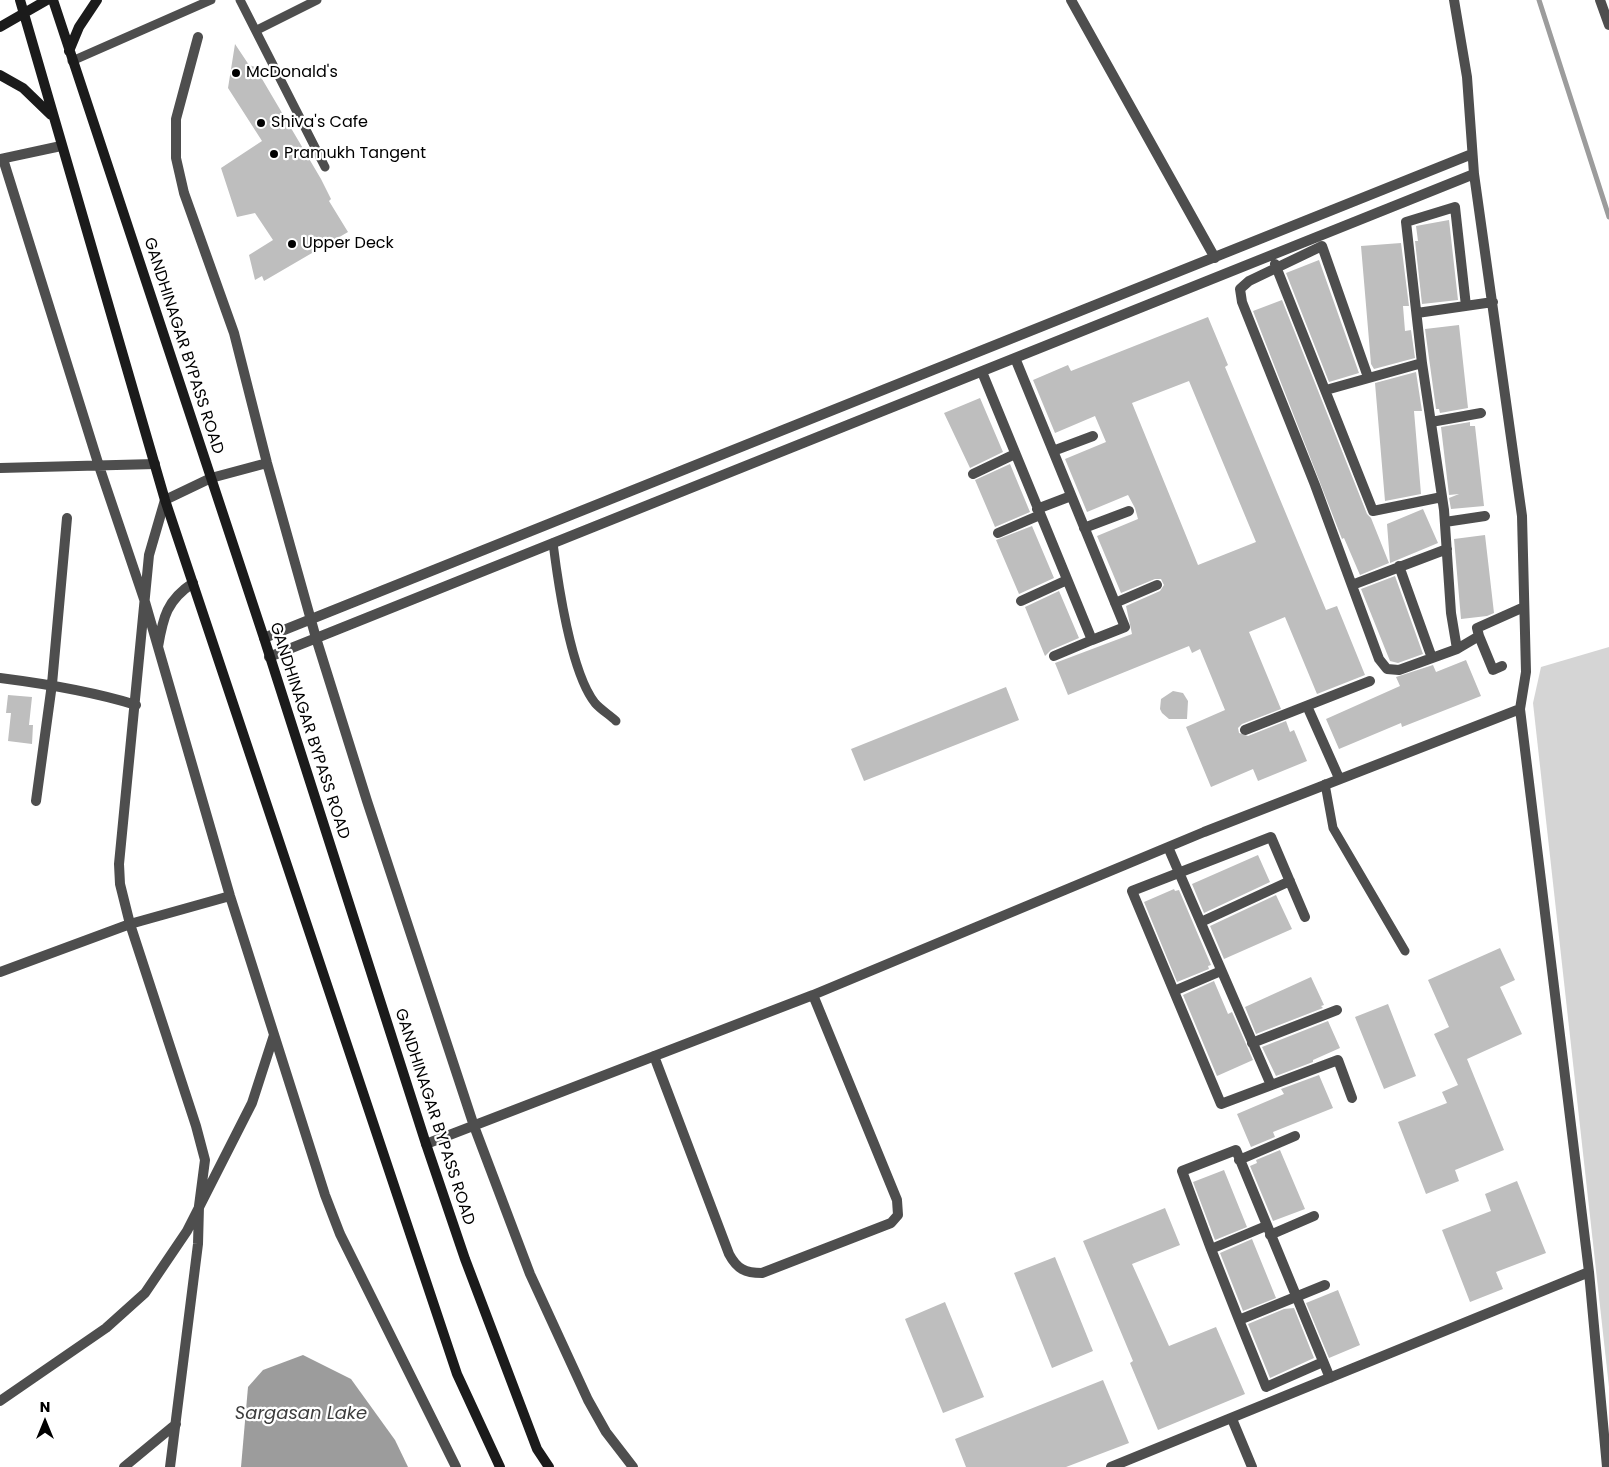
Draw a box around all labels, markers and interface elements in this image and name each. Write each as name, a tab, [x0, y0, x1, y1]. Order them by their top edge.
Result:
place label: McDonald's	[246, 63, 338, 83]
marker: McDonald's	[230, 67, 242, 79]
place label: Shiva's Cafe	[271, 113, 368, 133]
marker: Shiva's Cafe	[255, 117, 267, 129]
place label: Pramukh Tangent	[284, 144, 426, 164]
marker: Pramukh Tangent	[268, 148, 280, 160]
place label: Upper Deck	[302, 234, 394, 254]
street label: GANDHINAGAR BYPASS ROAD	[139, 235, 227, 457]
marker: Upper Deck	[286, 238, 298, 250]
street label: GANDHINAGAR BYPASS ROAD	[265, 620, 353, 842]
street label: GANDHINAGAR BYPASS ROAD	[390, 1006, 478, 1228]
north arrow	[20, 1397, 70, 1447]
text: N	[40, 1397, 50, 1417]
water label: Sargasan Lake	[235, 1403, 367, 1425]

